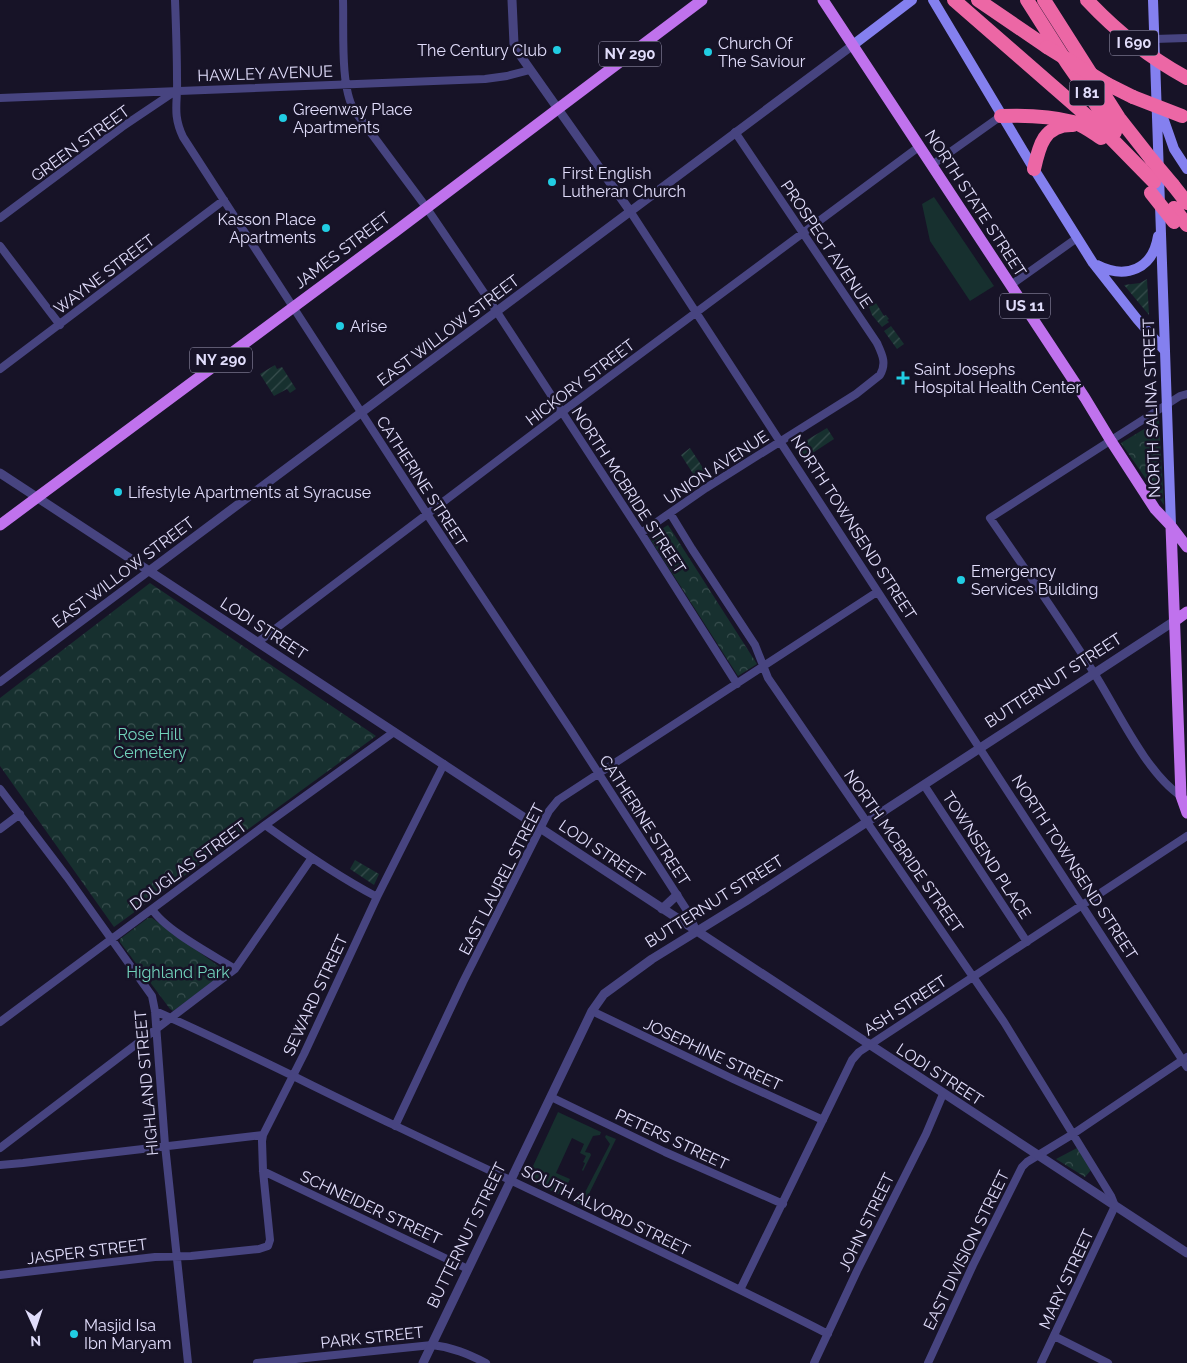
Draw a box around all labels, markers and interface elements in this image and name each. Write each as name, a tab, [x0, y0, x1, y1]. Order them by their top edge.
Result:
road number: I 690	[1110, 30, 1158, 56]
place label: Church Of The Saviour	[718, 34, 806, 71]
place label: The Century Club	[417, 41, 547, 60]
road number: NY 290	[599, 42, 661, 66]
marker: The Century Club	[551, 44, 563, 56]
marker: Church Of The Saviour	[702, 46, 714, 58]
street label: HAWLEY AVENUE	[197, 62, 333, 85]
road number: I 81	[1070, 80, 1104, 106]
place label: Greenway Place Apartments	[293, 100, 412, 137]
street label: GREEN STREET	[27, 101, 133, 185]
marker: Greenway Place Apartments	[277, 112, 289, 124]
street label: NORTH STATE STREET	[921, 126, 1030, 280]
place label: First English Lutheran Church	[562, 164, 686, 201]
marker: First English Lutheran Church	[546, 176, 558, 188]
street label: PROSPECT AVENUE	[777, 177, 877, 312]
street label: JAMES STREET	[291, 208, 394, 293]
place label: Kasson Place Apartments	[217, 210, 316, 247]
marker: Kasson Place Apartments	[320, 222, 332, 234]
street label: WAYNE STREET	[50, 230, 159, 318]
street label: EAST WILLOW STREET	[374, 271, 523, 390]
road number: US 11	[1000, 294, 1050, 318]
place label: Arise	[350, 317, 387, 336]
street label: NORTH SALINA STREET	[1139, 318, 1164, 498]
marker: Arise	[334, 320, 346, 332]
street label: HICKORY STREET	[522, 335, 639, 430]
road number: NY 290	[190, 348, 252, 372]
place label: Saint Josephs Hospital Health Center	[914, 360, 1081, 397]
marker: Saint Josephs Hospital Health Center	[896, 371, 910, 385]
street label: NORTH MCBRIDE STREET	[568, 403, 690, 577]
street label: CATHERINE STREET	[372, 413, 471, 550]
street label: UNION AVENUE	[660, 426, 772, 508]
street label: NORTH TOWNSEND STREET	[787, 431, 921, 623]
place label: Lifestyle Apartments at Syracuse	[128, 483, 371, 502]
marker: Lifestyle Apartments at Syracuse	[112, 486, 124, 498]
street label: EAST WILLOW STREET	[49, 513, 198, 632]
place label: Emergency Services Building	[971, 562, 1098, 599]
marker: Emergency Services Building	[955, 574, 967, 586]
street label: LODI STREET	[217, 593, 311, 664]
street label: BUTTERNUT STREET	[981, 629, 1125, 732]
park label: Rose Hill Cemetery	[113, 725, 187, 762]
street label: CATHERINE STREET	[595, 752, 694, 889]
street label: NORTH MCBRIDE STREET	[840, 766, 967, 937]
street label: NORTH TOWNSEND STREET	[1008, 771, 1142, 963]
street label: TOWNSEND PLACE	[938, 788, 1035, 923]
street label: EAST LAUREL STREET	[455, 800, 548, 958]
street label: DOUGLAS STREET	[126, 816, 251, 914]
street label: LODI STREET	[555, 816, 648, 887]
street label: BUTTERNUT STREET	[642, 851, 787, 952]
street label: SEWARD STREET	[279, 932, 352, 1059]
park label: Highland Park	[126, 963, 230, 982]
street label: ASH STREET	[860, 971, 951, 1039]
street label: HIGHLAND STREET	[131, 1009, 162, 1157]
street label: JOSEPHINE STREET	[641, 1014, 785, 1095]
street label: LODI STREET	[893, 1039, 987, 1110]
street label: PETERS STREET	[612, 1105, 732, 1174]
street label: BUTTERNUT STREET	[423, 1159, 510, 1311]
street label: SOUTH ALVORD STREET	[518, 1161, 693, 1260]
street label: SCHNEIDER STREET	[297, 1166, 445, 1249]
street label: EAST DIVISION STREET	[920, 1167, 1013, 1333]
street label: JOHN STREET	[834, 1170, 899, 1275]
street label: MARY STREET	[1035, 1226, 1098, 1332]
street label: JASPER STREET	[26, 1235, 149, 1268]
north arrow	[10, 1303, 60, 1353]
place label: Masjid Isa Ibn Maryam	[84, 1316, 171, 1353]
street label: PARK STREET	[319, 1323, 425, 1352]
marker: Masjid Isa Ibn Maryam	[68, 1328, 80, 1340]
text: N	[30, 1333, 41, 1349]

